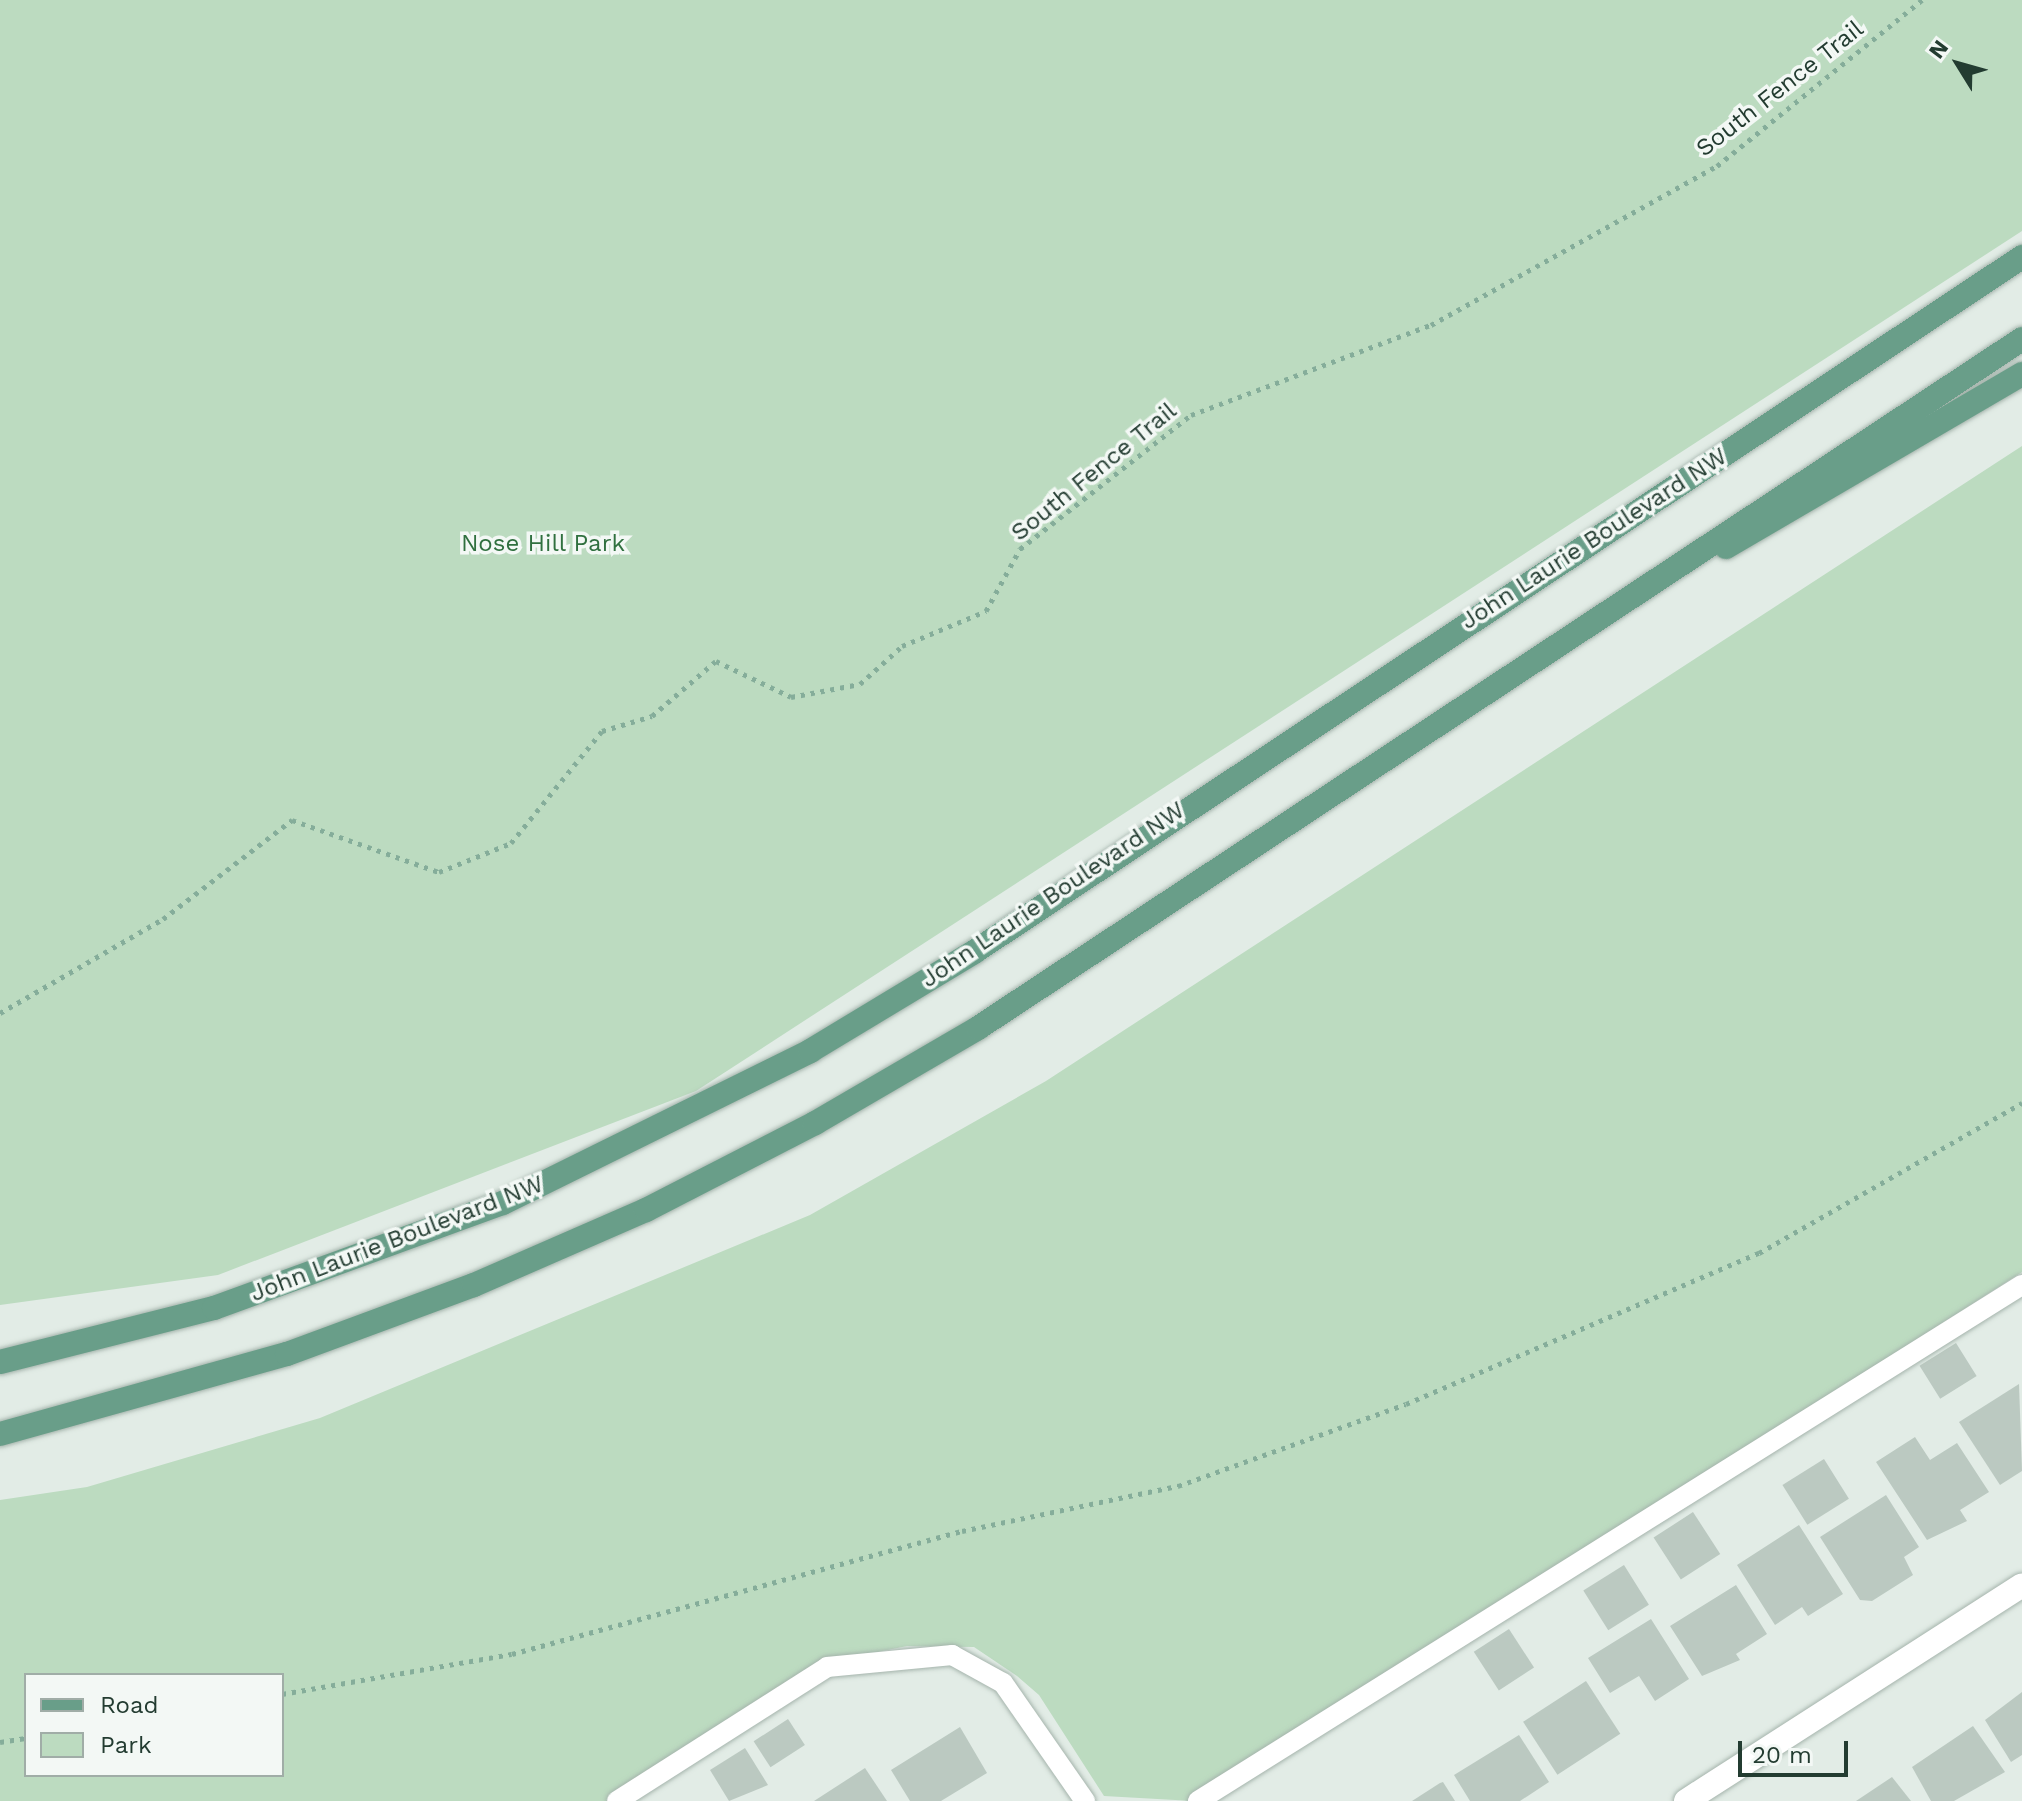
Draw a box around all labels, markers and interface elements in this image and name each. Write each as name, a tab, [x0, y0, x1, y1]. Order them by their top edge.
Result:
street label: South Fence Trail	[1690, 15, 1870, 163]
north arrow	[1918, 24, 1998, 104]
text: N	[1924, 35, 1953, 63]
street label: South Fence Trail	[1005, 396, 1183, 548]
street label: John Laurie Boulevard NW	[1456, 442, 1732, 636]
park label: Nose Hill Park	[461, 530, 625, 558]
street label: John Laurie Boulevard NW	[916, 796, 1190, 994]
street label: John Laurie Boulevard NW	[246, 1170, 548, 1308]
legend	[24, 1673, 284, 1777]
text: Road	[100, 1691, 159, 1719]
scale bar	[1742, 1725, 1852, 1775]
text: Park	[100, 1731, 152, 1759]
text: 20 m	[1752, 1741, 1812, 1769]

